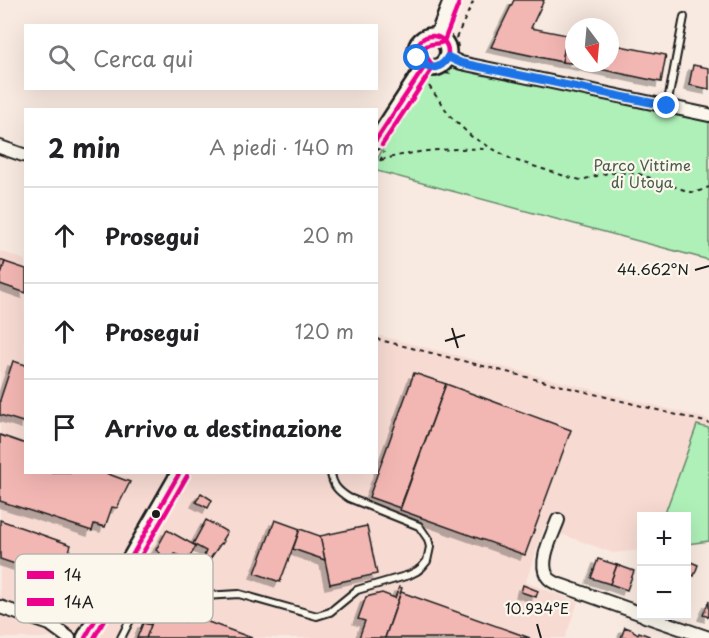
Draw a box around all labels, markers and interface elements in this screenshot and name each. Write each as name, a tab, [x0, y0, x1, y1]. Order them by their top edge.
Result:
north arrow	[565, 18, 619, 72]
search box	[24, 24, 378, 90]
icon: search	[45, 41, 78, 74]
text: Cerca qui	[93, 41, 193, 74]
route start	[403, 44, 429, 70]
route end	[653, 92, 679, 118]
text: 2 min	[48, 128, 121, 167]
text: A piedi · 140 m	[209, 132, 354, 162]
park label: Parco Vittime di Utoya	[593, 153, 691, 193]
icon: ahead	[48, 219, 81, 252]
text: Prosegui	[105, 219, 199, 252]
text: 20 m	[302, 220, 354, 250]
text: 44.662°N	[617, 257, 689, 280]
icon: ahead	[48, 315, 81, 348]
text: Prosegui	[105, 315, 199, 348]
text: 120 m	[295, 316, 354, 346]
icon: arrive	[48, 411, 81, 444]
text: Arrivo a destinazione	[105, 411, 342, 444]
unlabelled marker	[150, 508, 162, 520]
map controls	[637, 512, 691, 620]
button: +	[637, 512, 691, 566]
legend	[15, 554, 213, 623]
text: 14	[64, 562, 82, 586]
button: −	[637, 566, 691, 620]
text: 14A	[64, 589, 94, 613]
text: 10.934°E	[505, 596, 569, 619]

